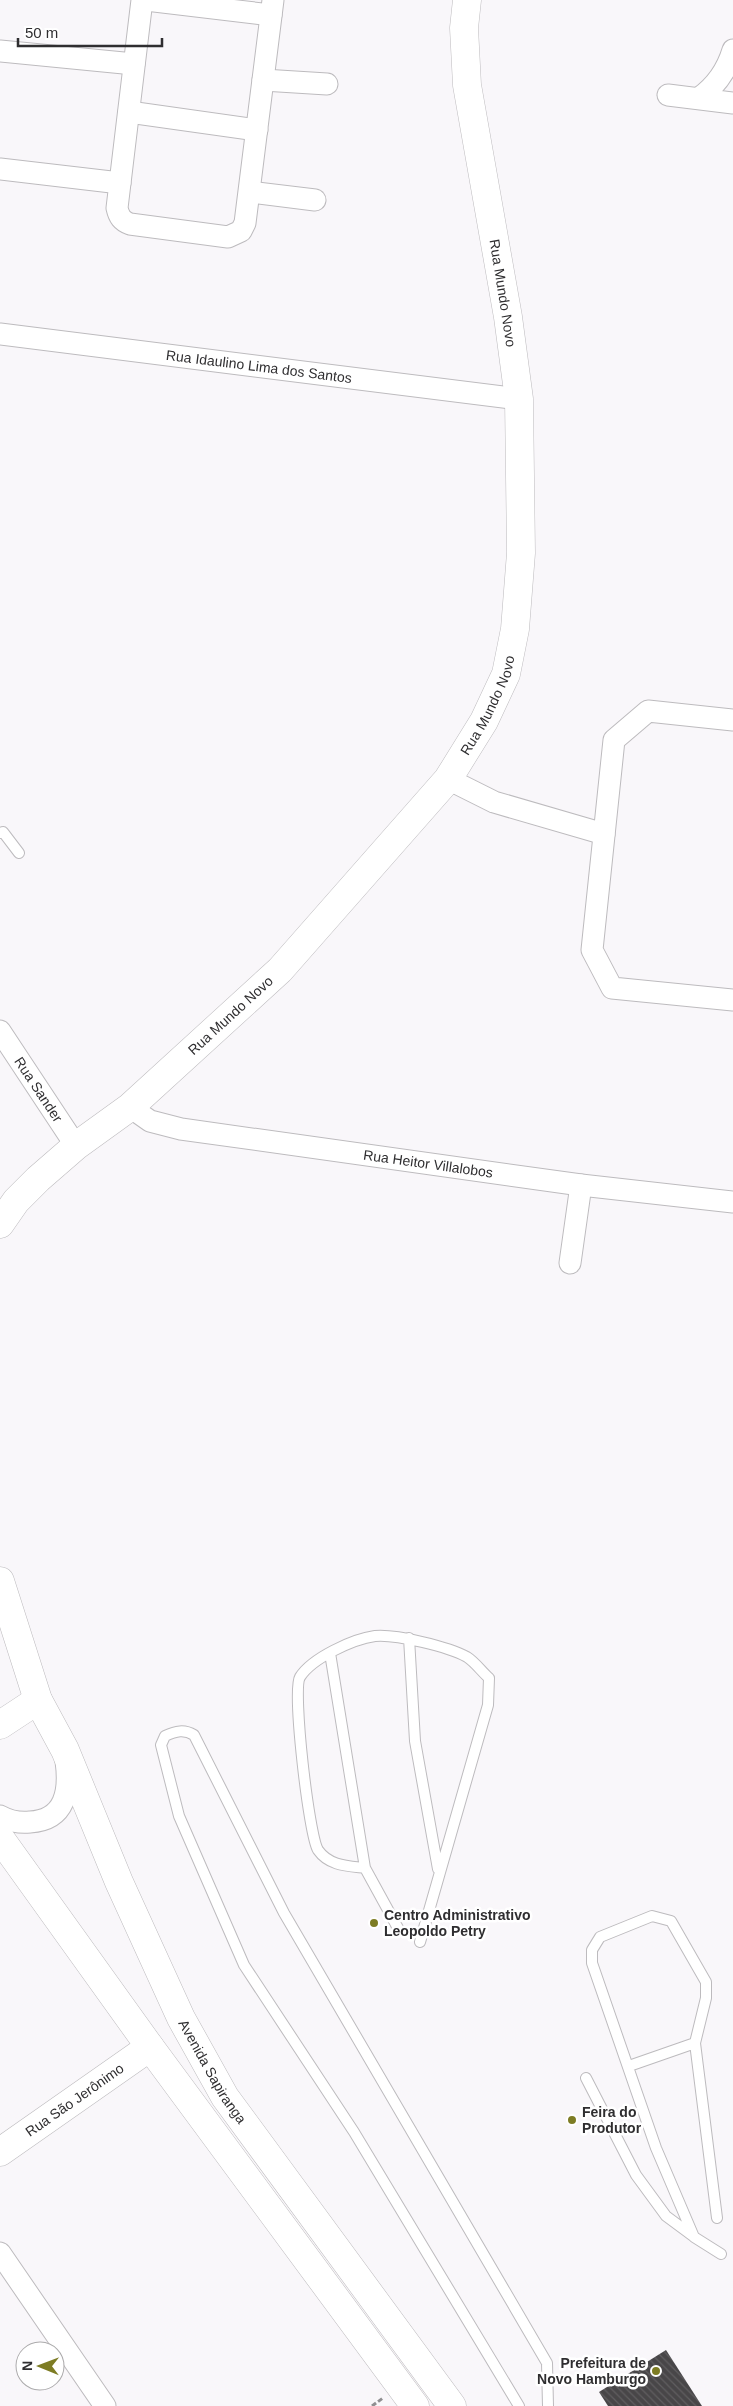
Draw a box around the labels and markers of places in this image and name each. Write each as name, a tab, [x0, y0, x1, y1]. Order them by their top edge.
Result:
place label: Centro Administrativo Leopoldo Petry	[384, 1907, 531, 1939]
marker: Centro Administrativo Leopoldo Petry	[368, 1917, 380, 1929]
place label: Feira do Produtor	[582, 2104, 642, 2136]
marker: Feira do Produtor	[566, 2114, 578, 2126]
place label: Prefeitura de Novo Hamburgo	[537, 2355, 646, 2387]
marker: Prefeitura de Novo Hamburgo	[650, 2365, 662, 2377]

